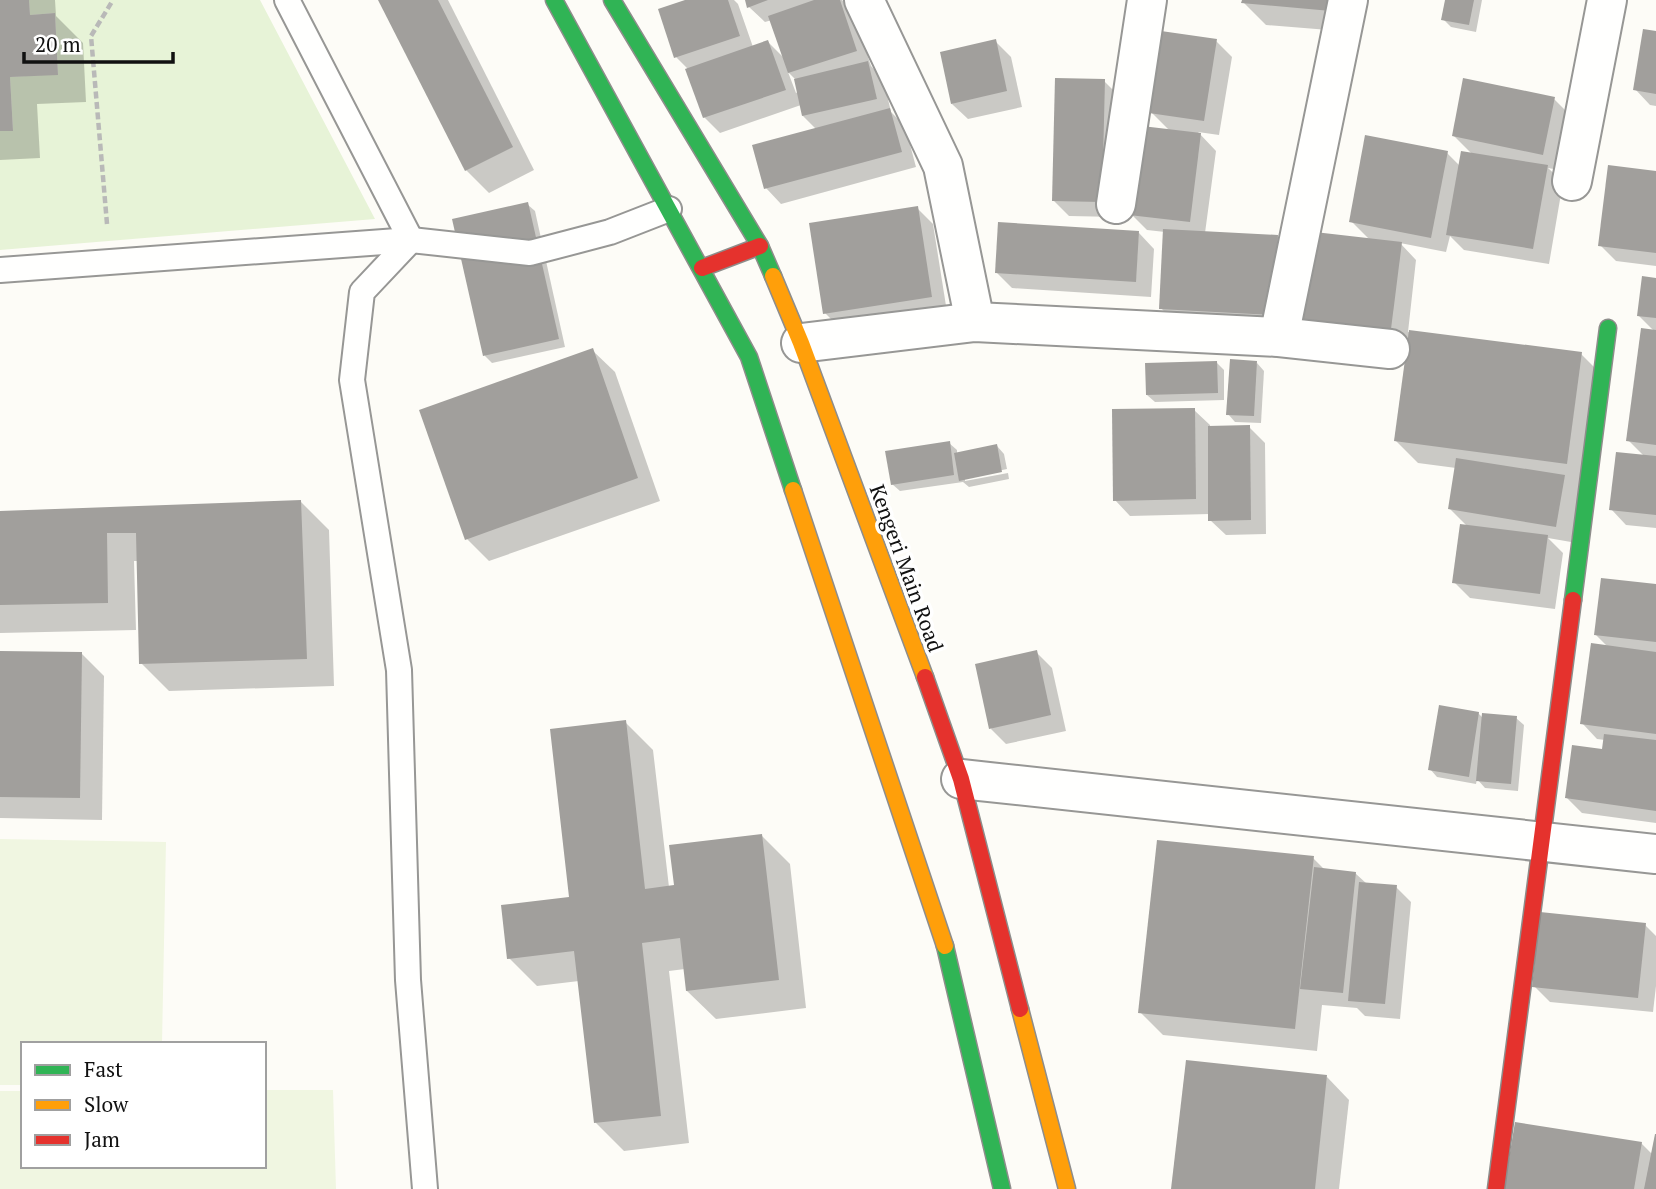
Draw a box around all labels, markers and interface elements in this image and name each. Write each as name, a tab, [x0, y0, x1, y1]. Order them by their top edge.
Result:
scale bar	[24, 21, 173, 65]
text: 20 m	[35, 30, 81, 58]
street label: Kengeri Main Road	[864, 480, 950, 656]
legend	[21, 1042, 266, 1168]
text: Fast	[84, 1055, 123, 1083]
text: Slow	[84, 1090, 129, 1118]
text: Jam	[84, 1125, 120, 1153]

